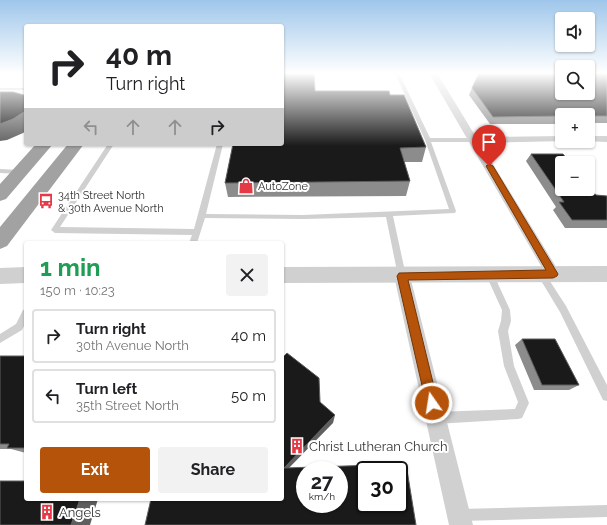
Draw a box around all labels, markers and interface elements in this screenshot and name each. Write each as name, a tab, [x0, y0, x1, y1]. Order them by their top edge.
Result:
map controls	[555, 12, 595, 196]
button: sound	[555, 12, 595, 52]
text: 40 m	[106, 39, 172, 72]
icon: right	[40, 40, 92, 92]
button: search	[555, 60, 595, 100]
text: Turn right	[106, 73, 185, 94]
button: +	[555, 108, 595, 148]
icon: left	[80, 116, 102, 138]
icon: ahead	[122, 116, 144, 138]
icon: ahead	[164, 116, 186, 138]
icon: right	[206, 116, 228, 138]
pin	[472, 125, 506, 166]
icon: arrive	[478, 131, 500, 153]
button: −	[555, 156, 595, 196]
shop icon: AutoZone	[237, 177, 255, 195]
place label: AutoZone	[258, 180, 308, 193]
place label: 34th Street North & 30th Avenue North	[58, 189, 164, 215]
bus stop icon: 34th Street North & 30th Avenue North	[37, 192, 55, 210]
text: 1 min	[40, 253, 101, 282]
button: close	[226, 254, 268, 296]
text: 150 m · 10:23	[40, 283, 115, 298]
text: Turn right	[76, 320, 146, 338]
icon: right	[42, 325, 64, 347]
text: 40 m	[231, 327, 266, 345]
text: 30th Avenue North	[76, 338, 189, 353]
text: Turn left	[76, 380, 137, 398]
position arrow	[411, 382, 453, 424]
icon: left	[42, 385, 64, 407]
text: 50 m	[231, 387, 266, 405]
text: 35th Street North	[76, 398, 179, 413]
building icon: Christ Lutheran Church	[288, 437, 306, 455]
place label: Christ Lutheran Church	[309, 439, 448, 454]
button: Exit	[40, 447, 150, 493]
button: Share	[158, 447, 268, 493]
speed limit sign: 30	[356, 461, 408, 513]
text: 27	[311, 470, 333, 494]
text: km/h	[309, 491, 335, 502]
building icon: Angels	[38, 503, 56, 521]
place label: Angels	[59, 505, 101, 520]

